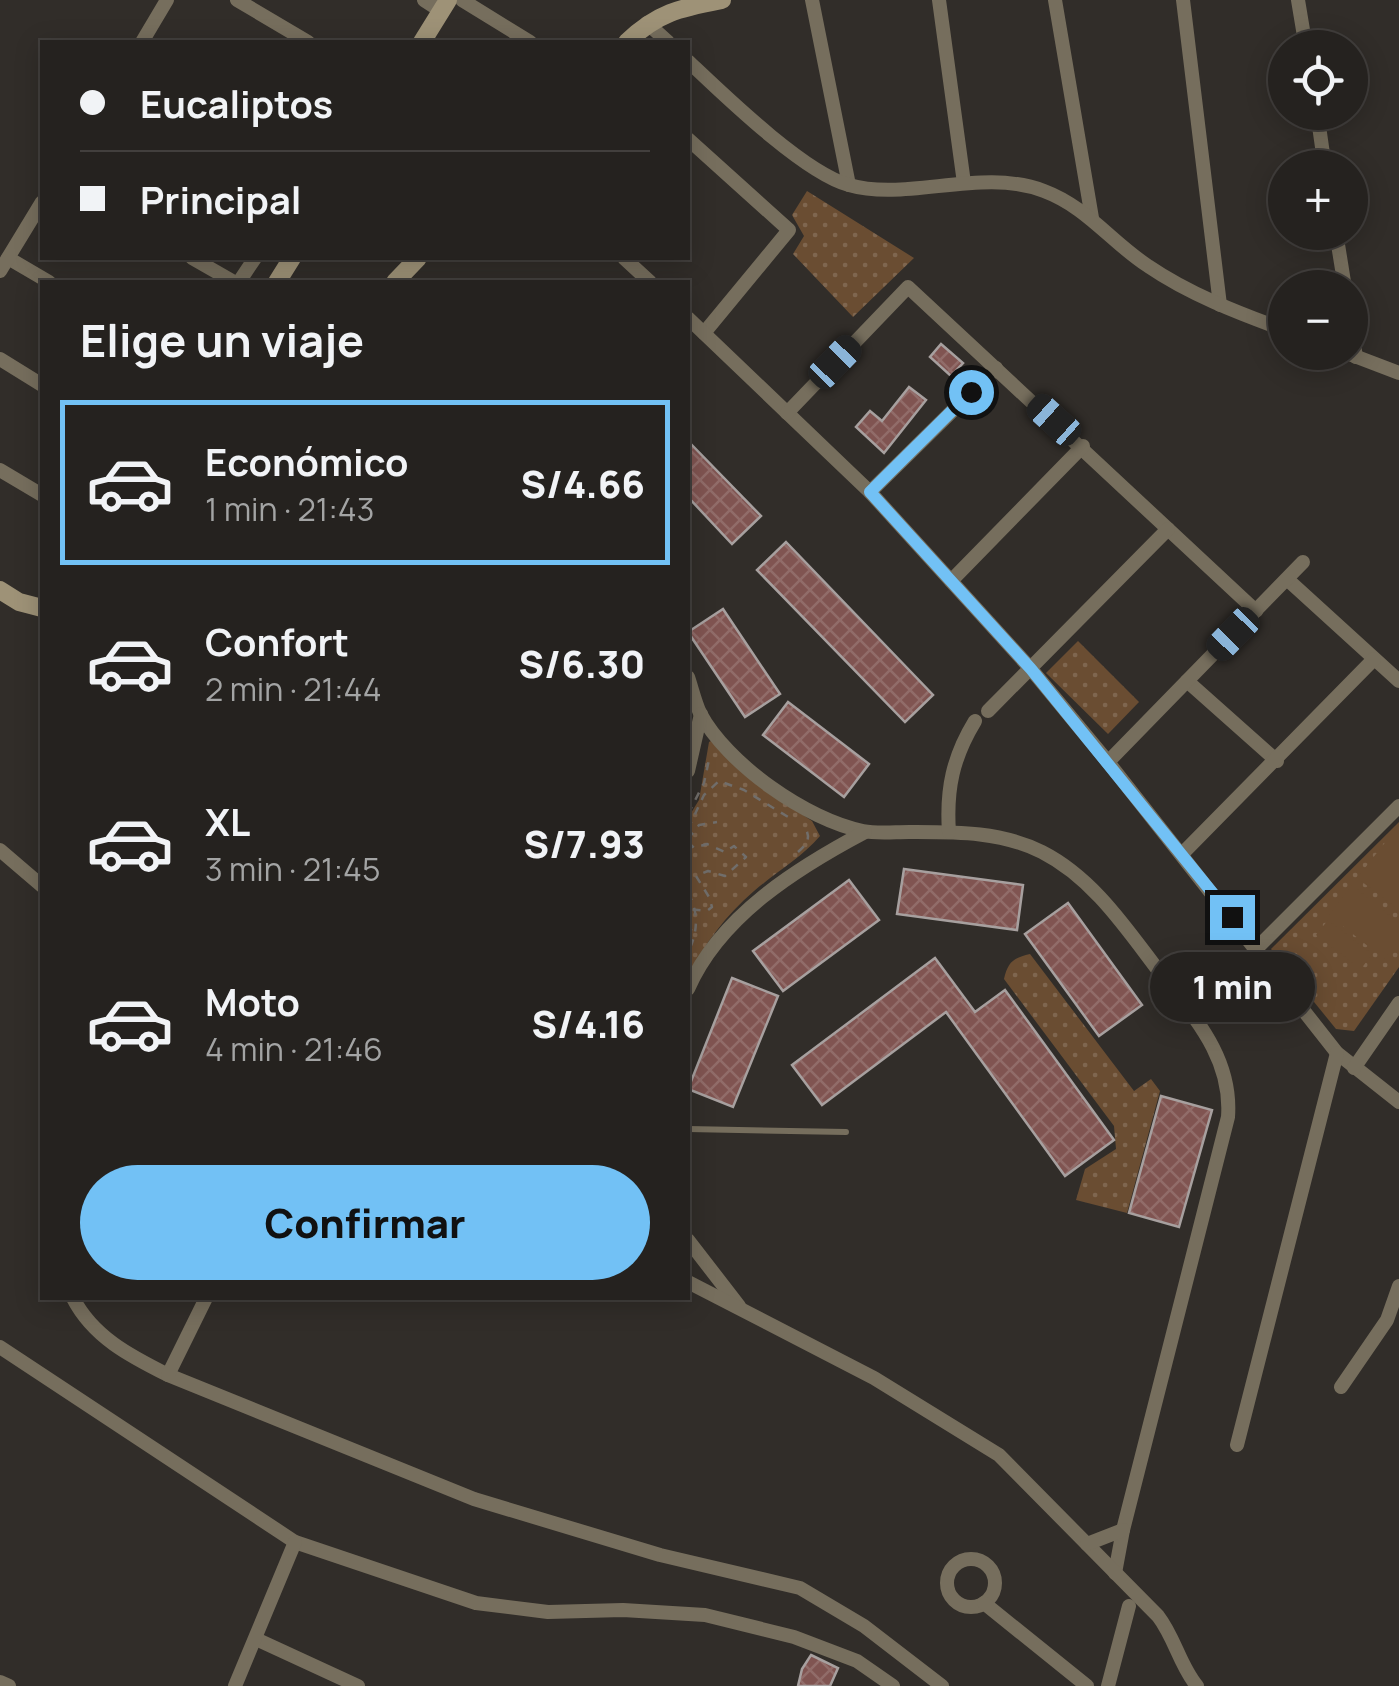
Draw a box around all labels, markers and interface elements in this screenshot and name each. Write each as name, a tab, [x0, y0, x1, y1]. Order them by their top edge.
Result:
map controls	[1268, 30, 1368, 370]
button: locate	[1268, 30, 1368, 130]
text: Eucaliptos	[140, 77, 333, 129]
button: +	[1268, 150, 1368, 250]
text: Principal	[140, 173, 301, 225]
button: −	[1268, 270, 1368, 370]
text: Elige un viaje	[80, 309, 364, 371]
car	[803, 330, 867, 394]
route start	[949, 370, 994, 415]
car	[1022, 389, 1086, 451]
text: Económico	[205, 435, 409, 487]
icon: car	[85, 438, 175, 528]
text: S/4.66	[520, 457, 645, 509]
text: 1 min · 21:43	[205, 487, 374, 531]
car	[1201, 602, 1265, 666]
text: Confort	[205, 615, 349, 667]
icon: car	[85, 618, 175, 708]
text: S/6.30	[519, 637, 645, 689]
text: 2 min · 21:44	[205, 667, 382, 711]
text: XL	[205, 795, 250, 847]
icon: car	[85, 798, 175, 888]
text: S/7.93	[524, 817, 645, 869]
text: 3 min · 21:45	[205, 847, 380, 891]
route end	[1210, 895, 1255, 940]
callout: 1 min	[1150, 952, 1314, 1022]
text: 1 min	[1192, 965, 1273, 1009]
text: Moto	[205, 975, 300, 1027]
icon: car	[85, 978, 175, 1068]
text: S/4.16	[531, 997, 645, 1049]
text: 4 min · 21:46	[205, 1027, 383, 1071]
button: Confirmar	[80, 1165, 650, 1280]

